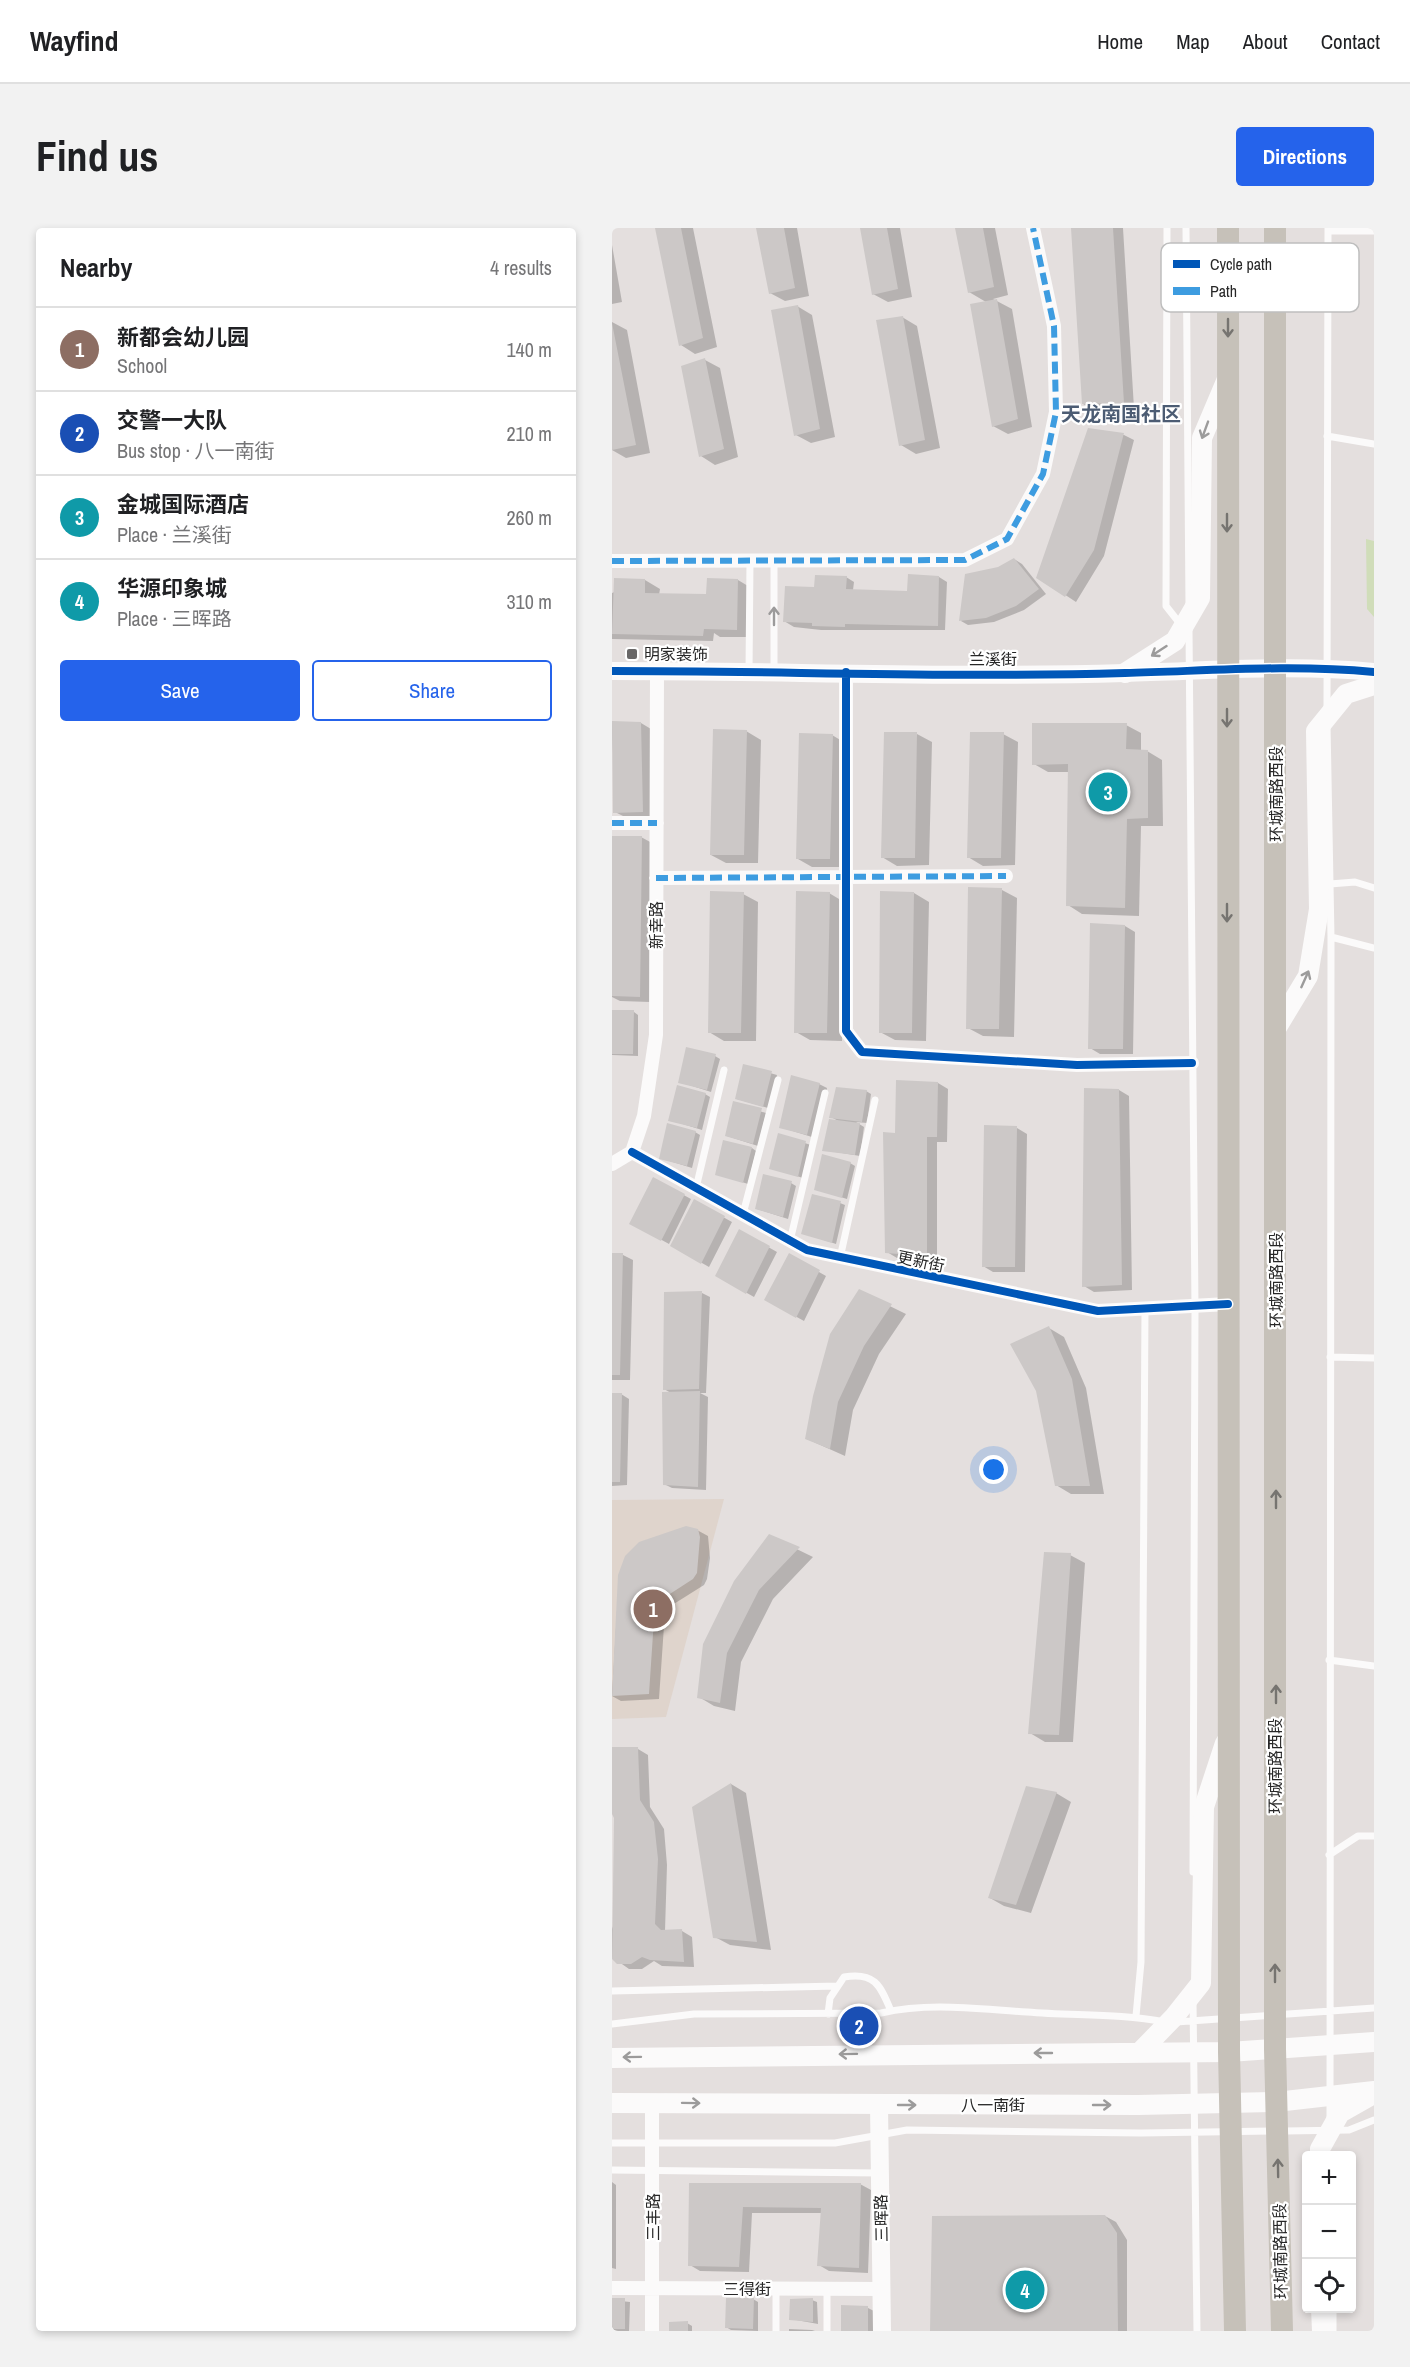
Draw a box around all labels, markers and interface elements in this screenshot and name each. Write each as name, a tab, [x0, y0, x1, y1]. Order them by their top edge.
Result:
text: Wayfind	[30, 22, 118, 60]
text: Home	[1097, 27, 1143, 56]
text: Map	[1176, 27, 1210, 56]
text: About	[1243, 27, 1288, 56]
text: Contact	[1321, 27, 1380, 56]
button: Directions	[1236, 127, 1374, 186]
text: Find us	[36, 128, 158, 184]
legend	[1161, 243, 1359, 312]
text: Nearby	[60, 250, 132, 285]
text: Cycle path	[1210, 253, 1272, 275]
text: 4 results	[490, 254, 552, 281]
text: Path	[1210, 280, 1237, 302]
one-way arrow	[1222, 318, 1234, 338]
text: 新都会幼儿园	[117, 322, 249, 352]
text: 1	[75, 336, 84, 363]
text: 140 m	[506, 336, 552, 363]
text: School	[117, 352, 167, 379]
district label: 天龙南国社区	[1061, 400, 1181, 427]
text: 交警一大队	[117, 405, 227, 435]
text: 2	[75, 420, 84, 447]
text: 210 m	[506, 420, 552, 447]
one-way arrow	[1199, 420, 1210, 439]
text: Bus stop · 八一南街	[117, 437, 275, 464]
text: 金城国际酒店	[117, 489, 249, 519]
text: 3	[75, 504, 84, 531]
text: 260 m	[506, 504, 552, 531]
one-way arrow	[1221, 513, 1233, 533]
text: Place · 兰溪街	[117, 521, 232, 548]
text: 华源印象城	[117, 573, 227, 603]
text: 4	[75, 588, 84, 615]
text: 310 m	[506, 588, 552, 615]
text: Place · 三晖路	[117, 605, 232, 632]
one-way arrow	[768, 607, 780, 627]
place label: 明家装饰	[644, 643, 708, 665]
one-way arrow	[1152, 645, 1168, 657]
marker: 明家装饰	[625, 647, 639, 661]
street label: 兰溪街	[969, 648, 1017, 670]
button: Save	[60, 660, 300, 721]
button: Share	[312, 660, 552, 721]
one-way arrow	[1221, 708, 1233, 728]
street label: 环城南路西段	[1265, 746, 1287, 842]
pin: 3	[1088, 770, 1128, 814]
street label: 新幸路	[645, 901, 667, 949]
one-way arrow	[1221, 903, 1233, 923]
one-way arrow	[1300, 970, 1311, 988]
street label: 环城南路西段	[1265, 1232, 1287, 1328]
street label: 更新街	[895, 1245, 947, 1277]
your location	[979, 1455, 1008, 1484]
one-way arrow	[1270, 1489, 1282, 1509]
pin: 1	[634, 1586, 672, 1632]
one-way arrow	[1270, 1684, 1282, 1704]
street label: 环城南路西段	[1264, 1718, 1286, 1814]
one-way arrow	[1269, 1963, 1281, 1983]
pin: 2	[840, 2004, 878, 2048]
one-way arrow	[1033, 2047, 1053, 2059]
one-way arrow	[838, 2048, 858, 2060]
one-way arrow	[622, 2052, 642, 2063]
street label: 八一南街	[961, 2094, 1025, 2116]
one-way arrow	[681, 2097, 701, 2109]
one-way arrow	[897, 2099, 917, 2111]
one-way arrow	[1092, 2099, 1112, 2111]
map controls	[1302, 2151, 1356, 2313]
button: +	[1302, 2151, 1356, 2205]
one-way arrow	[1272, 2158, 1284, 2178]
street label: 三丰路	[642, 2193, 664, 2241]
street label: 三晖路	[870, 2194, 892, 2242]
street label: 环城南路西段	[1268, 2203, 1292, 2299]
button: −	[1302, 2205, 1356, 2259]
button: locate	[1302, 2259, 1356, 2313]
pin: 4	[1006, 2268, 1044, 2312]
street label: 三得街	[723, 2278, 771, 2300]

